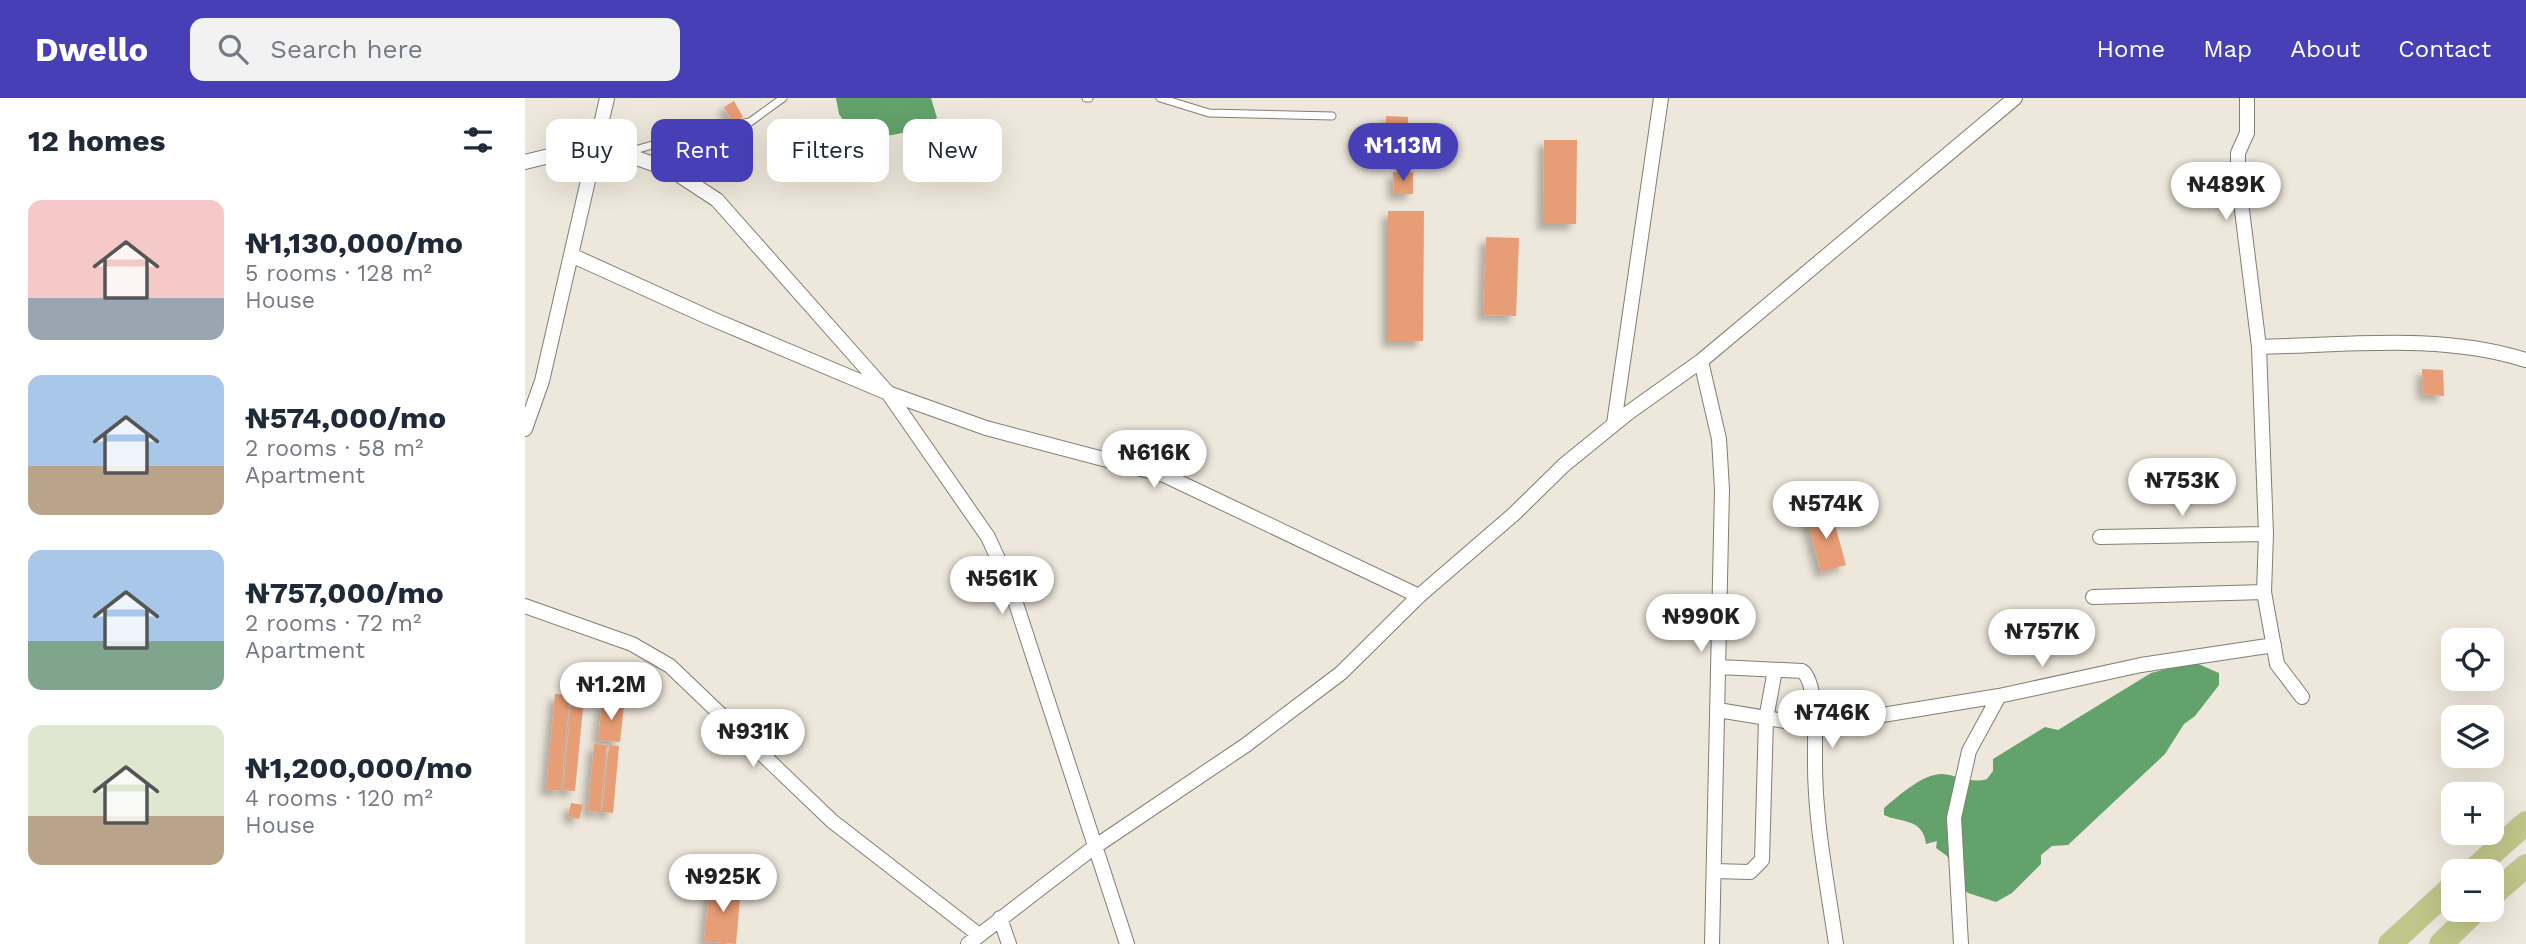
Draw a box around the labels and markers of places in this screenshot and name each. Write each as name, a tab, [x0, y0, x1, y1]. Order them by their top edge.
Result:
pin: ₦1.13M	[1346, 123, 1460, 183]
pin: ₦489K	[2177, 162, 2275, 222]
pin: ₦616K	[1105, 430, 1203, 490]
pin: ₦753K	[2133, 458, 2231, 518]
pin: ₦574K	[1777, 482, 1875, 541]
pin: ₦561K	[953, 556, 1051, 616]
pin: ₦990K	[1652, 594, 1750, 654]
pin: ₦757K	[1993, 610, 2091, 669]
pin: ₦1.2M	[562, 662, 660, 722]
pin: ₦746K	[1783, 690, 1881, 750]
pin: ₦931K	[704, 710, 802, 769]
pin: ₦925K	[674, 854, 772, 914]

